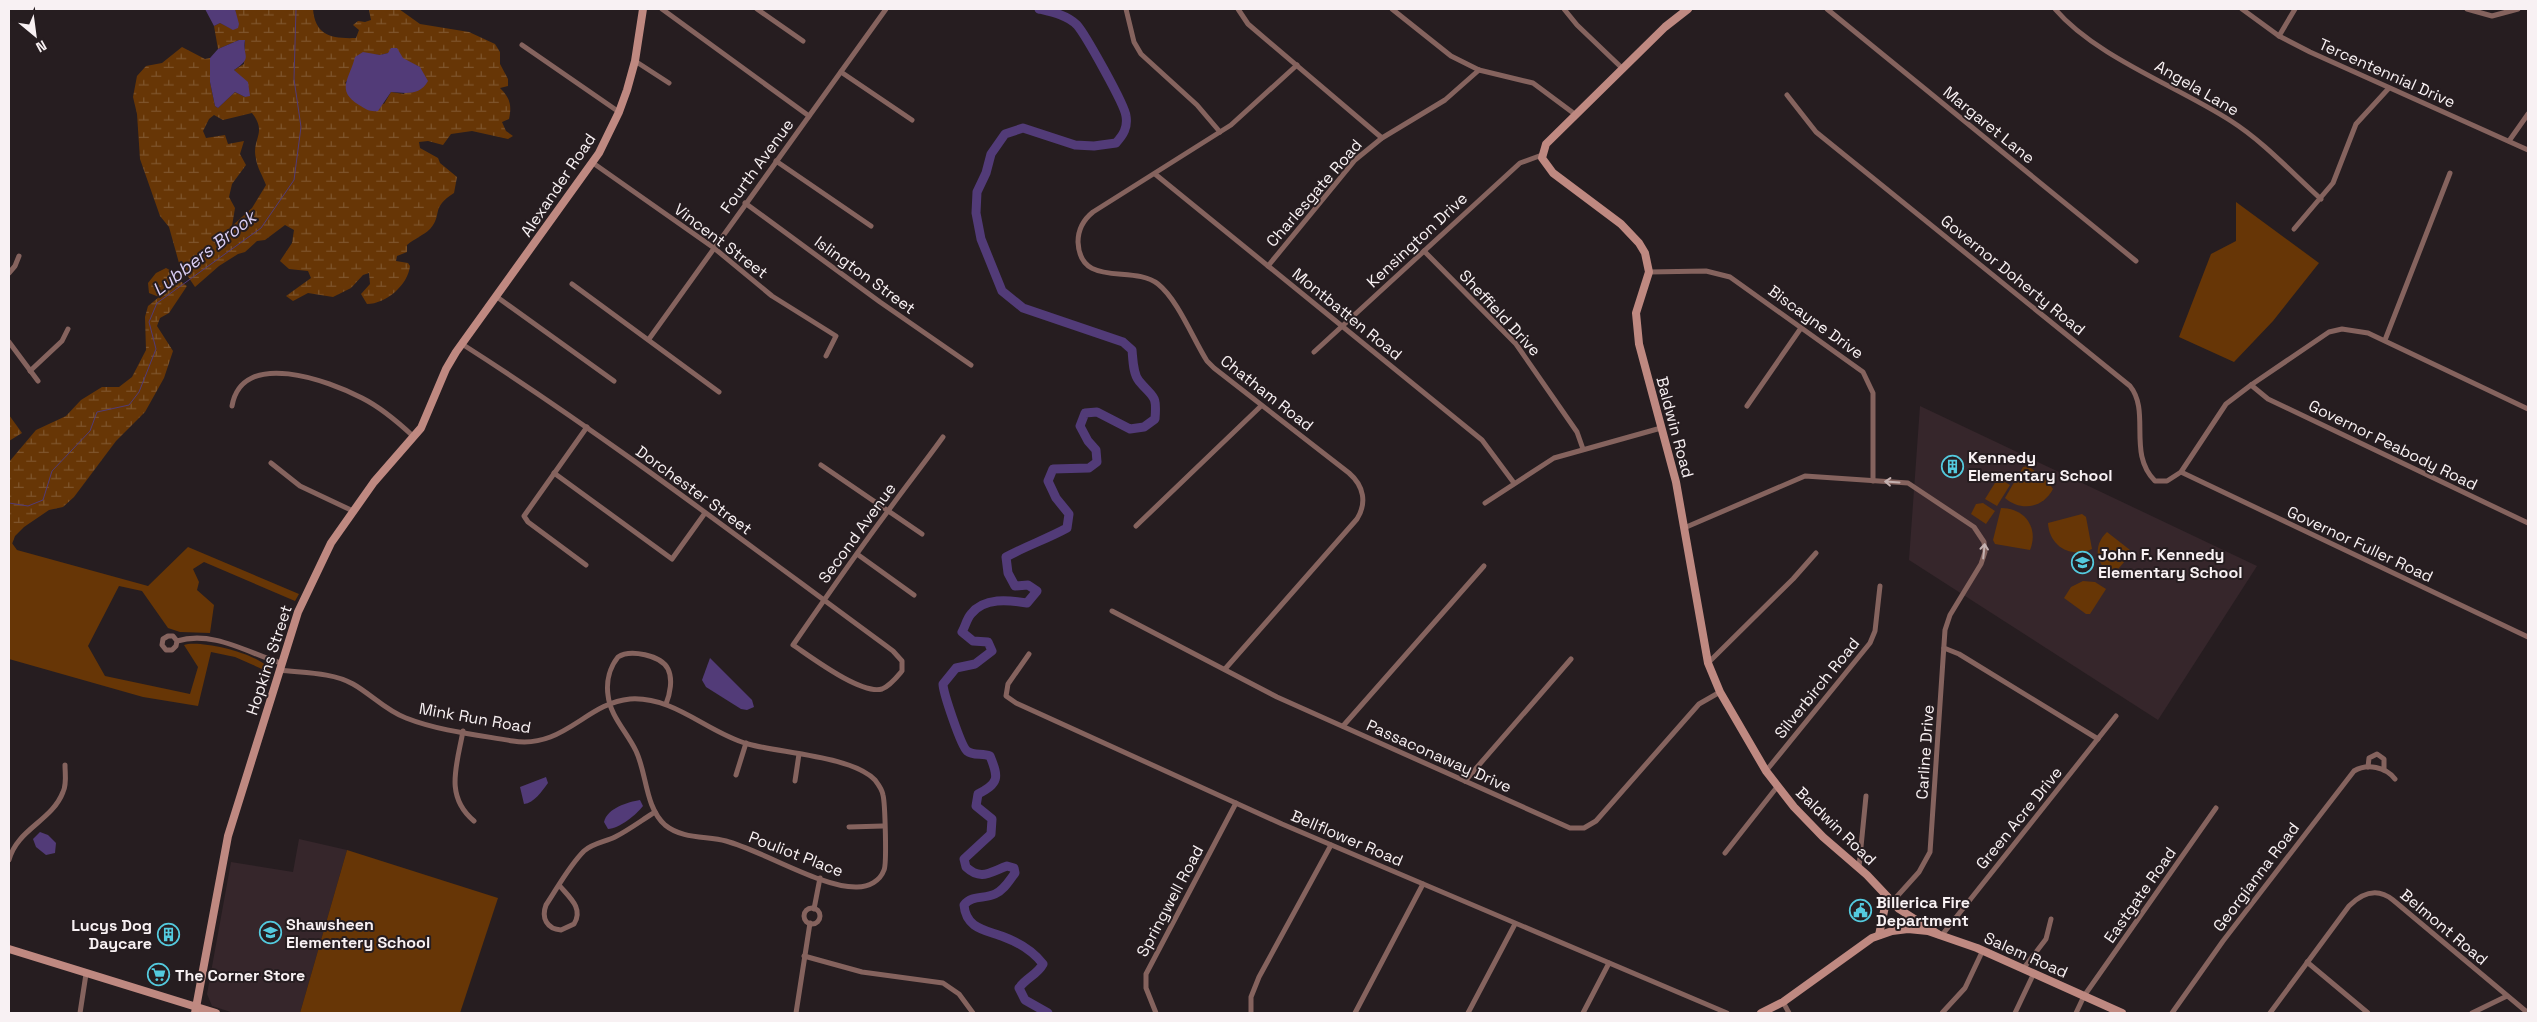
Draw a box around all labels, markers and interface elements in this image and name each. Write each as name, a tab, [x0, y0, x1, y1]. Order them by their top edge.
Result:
north arrow	[10, 10, 60, 60]
street label: Tercentennial Drive	[2315, 33, 2459, 113]
text: N	[33, 36, 50, 57]
street label: Angela Lane	[2151, 55, 2243, 121]
street label: Margaret Lane	[1939, 82, 2039, 168]
street label: Fourth Avenue	[716, 115, 798, 217]
street label: Alexander Road	[516, 129, 600, 241]
street label: Charlesgate Road	[1261, 135, 1367, 251]
street label: Kensington Drive	[1362, 188, 1472, 292]
street label: Vincent Street	[670, 199, 772, 283]
water label: Lubbers Brook	[147, 204, 262, 301]
street label: Governor Doherty Road	[1936, 210, 2090, 340]
street label: Islington Street	[810, 231, 920, 319]
street label: Montbatten Road	[1288, 263, 1406, 365]
street label: Sheffield Drive	[1455, 265, 1545, 361]
street label: Biscayne Drive	[1764, 280, 1868, 364]
street label: Chatham Road	[1216, 350, 1318, 436]
street label: Baldwin Road	[1651, 374, 1699, 480]
street label: Governor Peabody Road	[2305, 395, 2481, 495]
street label: Dorchester Street	[632, 441, 756, 539]
place label: Kennedy Elementary School	[1968, 447, 2112, 486]
building icon: Kennedy Elementary School	[1940, 454, 1964, 478]
one-way arrow	[1884, 477, 1900, 486]
street label: Second Avenue	[813, 479, 901, 587]
street label: Governor Fuller Road	[2284, 501, 2436, 587]
one-way arrow	[1979, 544, 1989, 560]
place label: John F. Kennedy Elementary School	[2098, 544, 2242, 583]
school or university icon: John F. Kennedy Elementary School	[2070, 551, 2094, 575]
street label: Hopkins Street	[241, 602, 297, 718]
street label: Silverbirch Road	[1770, 633, 1864, 743]
street label: Mink Run Road	[417, 698, 533, 738]
street label: Carline Drive	[1911, 704, 1939, 800]
street label: Passaconaway Drive	[1363, 715, 1515, 797]
street label: Green Acre Drive	[1971, 762, 2067, 874]
street label: Baldwin Road	[1791, 782, 1881, 870]
street label: Bellflower Road	[1288, 805, 1406, 871]
street label: Georgianna Road	[2208, 818, 2304, 936]
street label: Pouliot Place	[746, 826, 846, 882]
street label: Springwell Road	[1132, 842, 1208, 960]
street label: Eastgate Road	[2099, 843, 2181, 947]
street label: Belmont Road	[2396, 884, 2492, 970]
place label: Billerica Fire Department	[1876, 892, 1970, 931]
public building icon: Billerica Fire Department	[1848, 899, 1872, 923]
place label: Shawsheen Elementery School	[286, 914, 430, 953]
place label: Lucys Dog Daycare	[71, 915, 152, 954]
school or university icon: Shawsheen Elementery School	[258, 921, 282, 945]
building icon: Lucys Dog Daycare	[156, 922, 180, 946]
street label: Salem Road	[1981, 927, 2071, 983]
supermarket icon: The Corner Store	[147, 963, 171, 987]
place label: The Corner Store	[175, 965, 305, 986]

